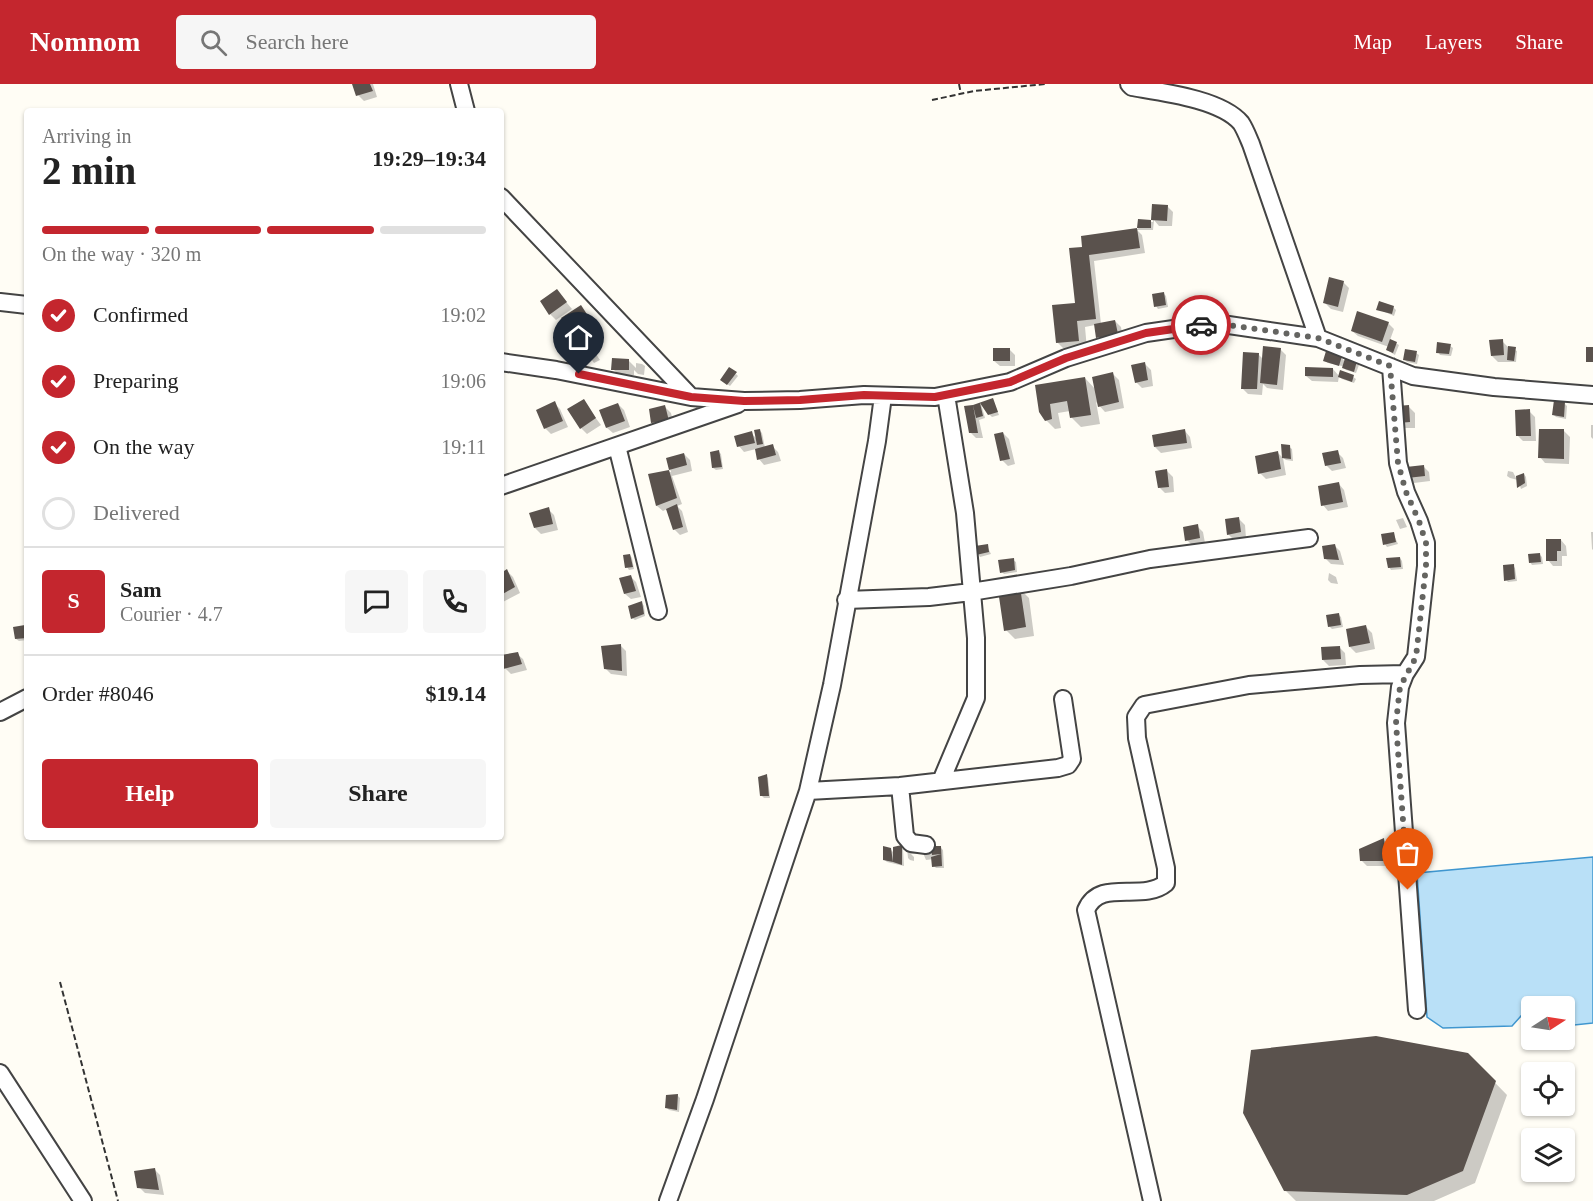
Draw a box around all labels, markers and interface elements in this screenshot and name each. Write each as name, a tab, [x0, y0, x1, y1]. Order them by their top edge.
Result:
search box	[176, 15, 596, 69]
text: Nomnom	[30, 26, 140, 57]
icon: search	[197, 26, 230, 59]
text: Search here	[245, 29, 349, 54]
text: Map	[1354, 30, 1392, 54]
text: Layers	[1425, 30, 1482, 54]
text: Share	[1515, 30, 1563, 54]
text: Arriving in	[42, 125, 131, 147]
text: 19:29–19:34	[372, 146, 486, 171]
text: 2 min	[42, 149, 136, 192]
text: On the way · 320 m	[42, 243, 201, 265]
courier	[1171, 295, 1231, 355]
icon: check	[42, 299, 75, 332]
text: Confirmed	[93, 302, 188, 327]
text: 19:02	[440, 304, 486, 326]
icon: car	[1185, 309, 1218, 342]
pin	[553, 312, 604, 374]
icon: home	[562, 321, 595, 354]
icon: check	[42, 365, 75, 398]
text: Preparing	[93, 368, 179, 393]
text: 19:06	[440, 370, 486, 392]
icon: check	[42, 431, 75, 464]
text: On the way	[93, 434, 194, 459]
text: 19:11	[441, 436, 486, 458]
text: Delivered	[93, 500, 180, 525]
button: chat	[345, 570, 408, 633]
button: phone	[423, 570, 486, 633]
text: Sam	[120, 577, 162, 602]
text: S	[67, 588, 80, 613]
text: Courier · 4.7	[120, 603, 223, 625]
text: Order #8046	[42, 681, 154, 706]
text: $19.14	[426, 681, 486, 706]
button: Help	[42, 759, 258, 828]
button: Share	[270, 759, 486, 828]
pin	[1382, 828, 1433, 890]
icon: bag	[1391, 837, 1424, 870]
north arrow	[1521, 996, 1575, 1050]
map controls	[1521, 996, 1575, 1182]
button: locate	[1521, 1062, 1575, 1116]
button: layers	[1521, 1128, 1575, 1182]

